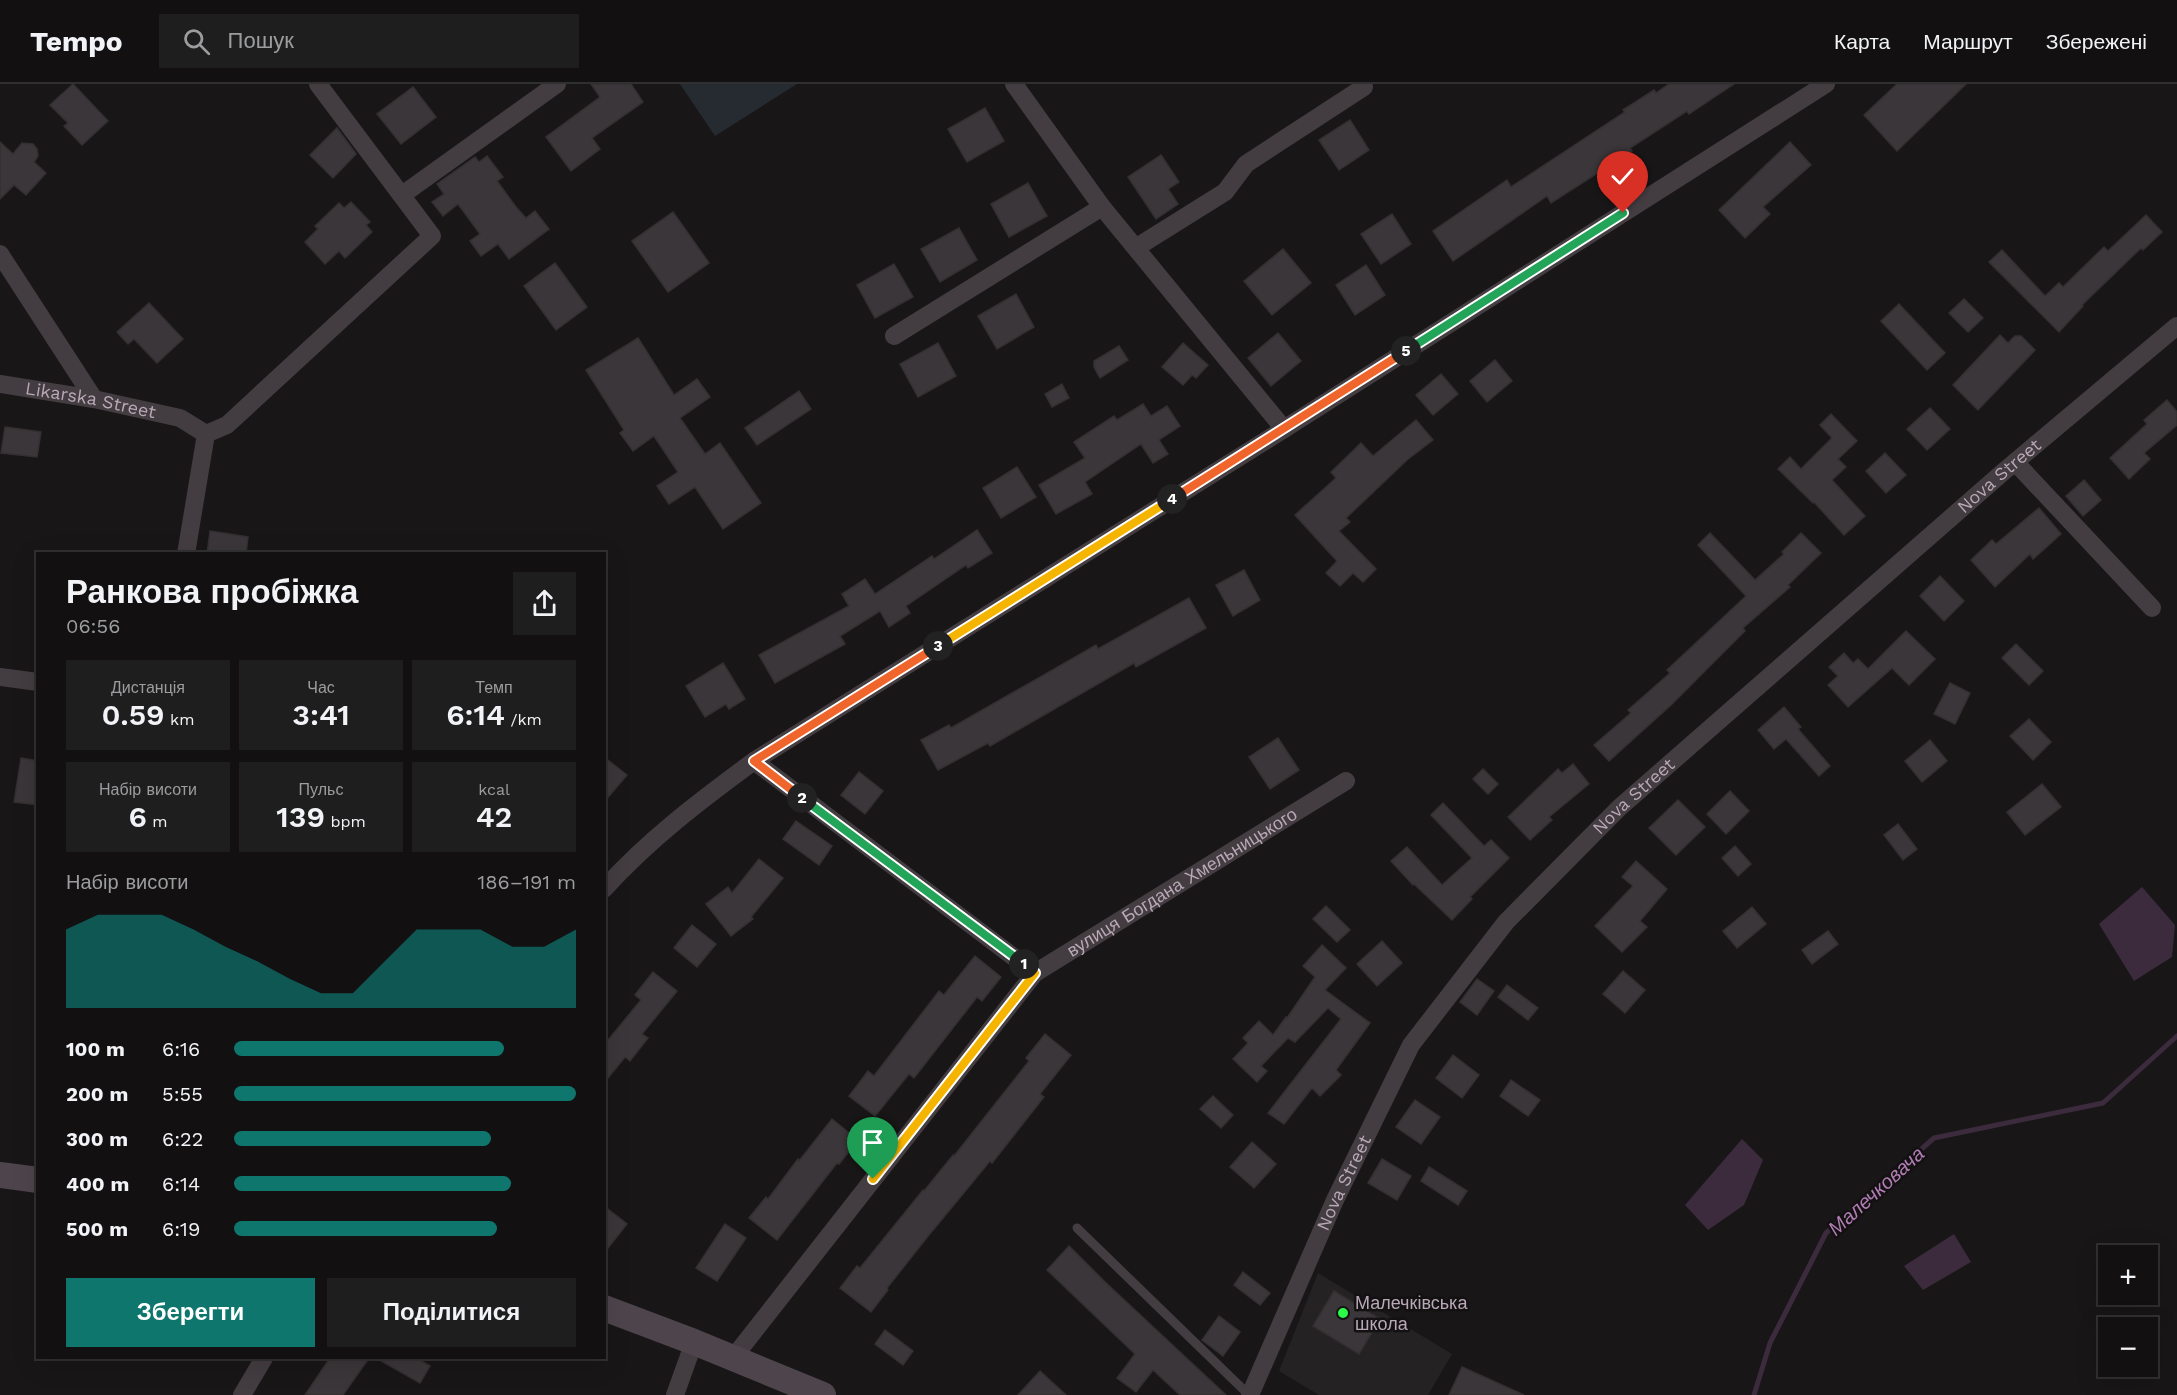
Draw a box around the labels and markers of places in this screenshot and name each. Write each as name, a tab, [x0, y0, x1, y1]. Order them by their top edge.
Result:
pin	[1597, 151, 1648, 213]
pin: 5	[1391, 336, 1421, 366]
pin: 4	[1157, 484, 1187, 514]
pin: 3	[923, 631, 953, 661]
pin: 2	[787, 783, 817, 813]
pin: 1	[1009, 949, 1039, 979]
pin	[847, 1117, 898, 1179]
place label: Малечківська школа	[1355, 1292, 1468, 1334]
marker: Малечківська школа	[1336, 1306, 1350, 1320]

